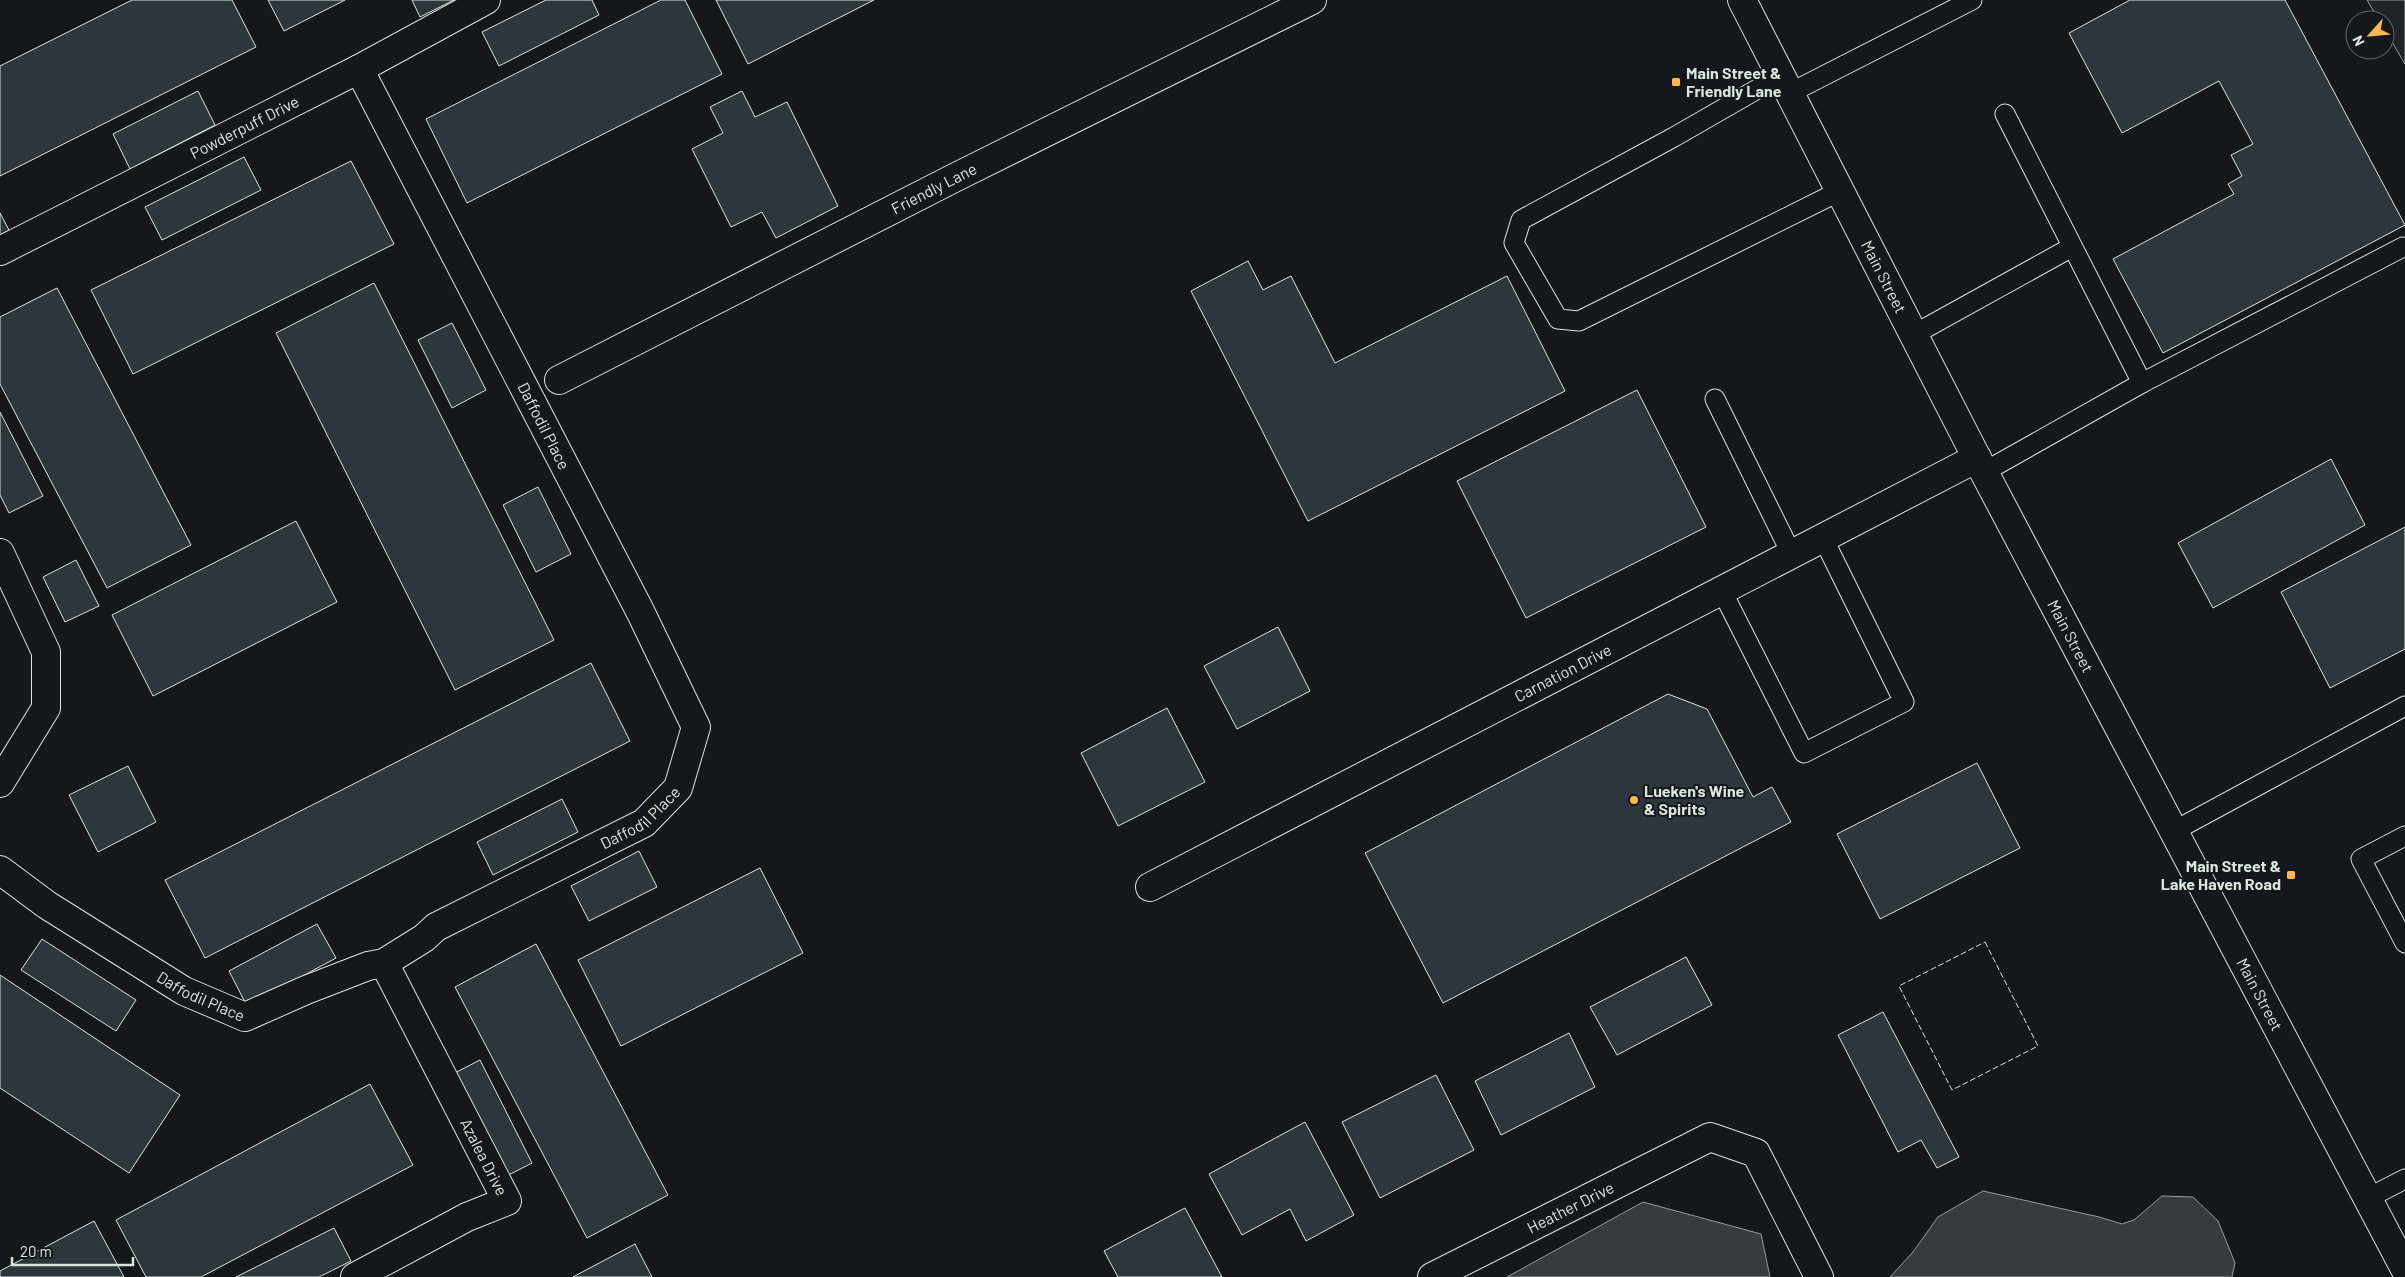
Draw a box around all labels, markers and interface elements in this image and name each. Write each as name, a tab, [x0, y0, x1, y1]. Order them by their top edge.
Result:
north arrow	[2345, 10, 2395, 60]
text: N	[2348, 33, 2368, 49]
place label: Main Street & Friendly Lane	[1686, 63, 1782, 100]
marker: Main Street & Friendly Lane	[1670, 76, 1682, 88]
street label: Powderpuff Drive	[186, 91, 302, 162]
street label: Friendly Lane	[888, 158, 979, 218]
street label: Main Street	[1858, 237, 1911, 316]
street label: Daffodil Place	[514, 379, 574, 472]
street label: Main Street	[2044, 596, 2098, 675]
street label: Carnation Drive	[1511, 639, 1614, 705]
place label: Lueken's Wine & Spirits	[1644, 781, 1745, 818]
street label: Daffodil Place	[597, 782, 684, 852]
marker: Lueken's Wine & Spirits	[1628, 794, 1640, 806]
place label: Main Street & Lake Haven Road	[2161, 856, 2281, 893]
marker: Main Street & Lake Haven Road	[2285, 869, 2297, 881]
street label: Main Street	[2233, 954, 2287, 1033]
street label: Daffodil Place	[154, 967, 248, 1025]
street label: Azalea Drive	[457, 1115, 512, 1199]
street label: Heather Drive	[1524, 1177, 1617, 1237]
scale bar	[12, 1234, 134, 1266]
text: 20 m	[20, 1242, 52, 1260]

